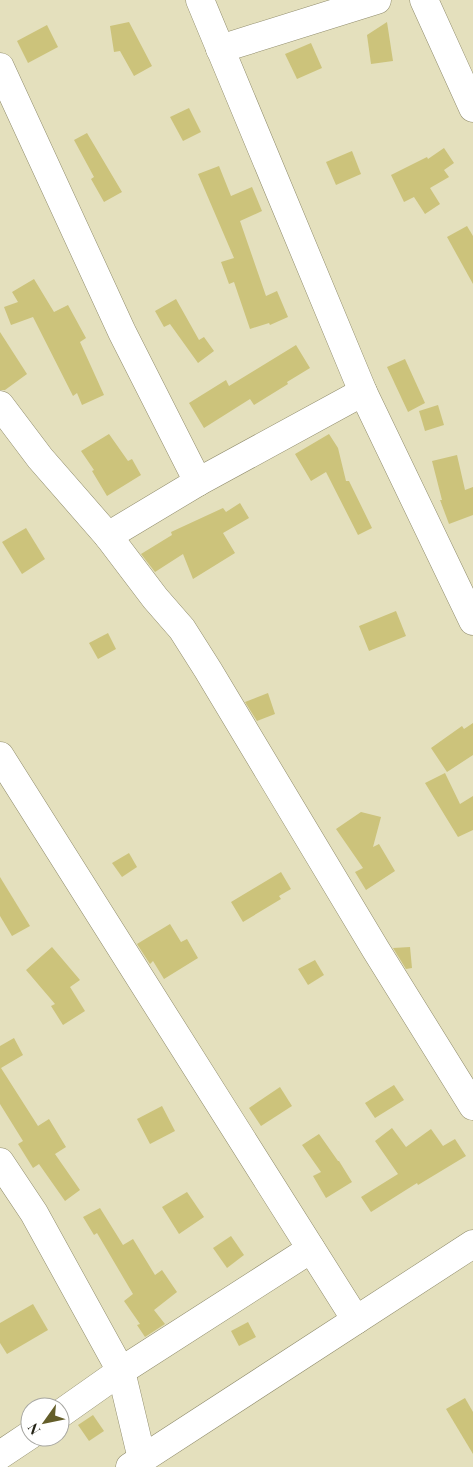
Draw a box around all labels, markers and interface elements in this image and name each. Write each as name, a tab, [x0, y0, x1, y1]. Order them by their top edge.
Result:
north arrow	[20, 1397, 70, 1447]
text: N	[23, 1420, 44, 1439]

